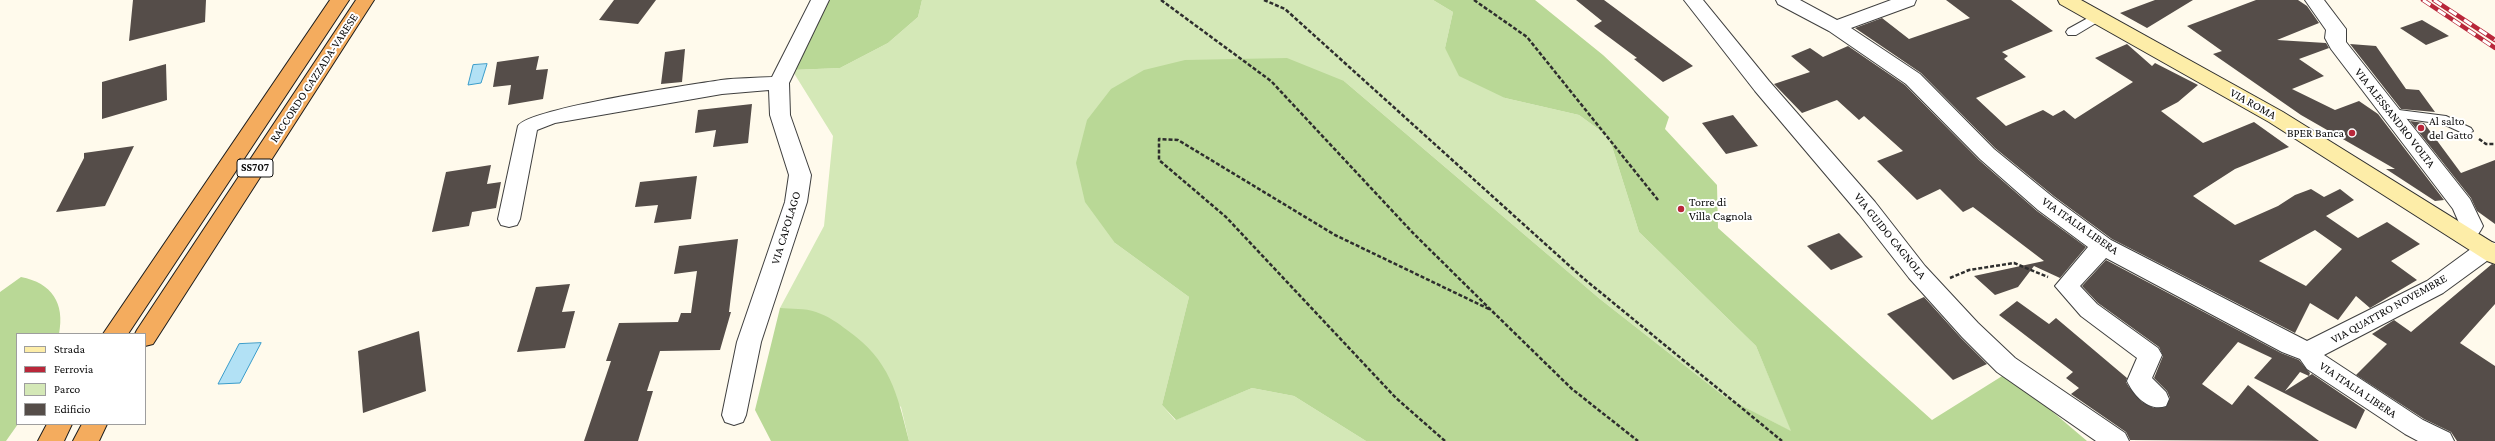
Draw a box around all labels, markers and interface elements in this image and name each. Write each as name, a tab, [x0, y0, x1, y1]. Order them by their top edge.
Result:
street label: RACCORDO GAZZADA-VARESE	[267, 11, 361, 145]
street label: VIA ALESSANDRO VOLTA	[2352, 65, 2438, 171]
street label: VIA ROMA	[2227, 85, 2279, 123]
place label: Al salto del Gatto	[2429, 114, 2473, 142]
marker: Al salto del Gatto	[2416, 123, 2426, 133]
place label: BPER Banca	[2287, 126, 2344, 140]
marker: BPER Banca	[2347, 128, 2357, 138]
road number: SS707	[237, 159, 273, 177]
street label: VIA CAPOLAGO	[768, 190, 804, 266]
street label: VIA GUIDO CAGNOLA	[1851, 190, 1929, 282]
street label: VIA ITALIA LIBERA	[2039, 194, 2121, 258]
place label: Torre di Villa Cagnola	[1689, 195, 1752, 223]
marker: Torre di Villa Cagnola	[1676, 204, 1686, 214]
street label: VIA QUATTRO NOVEMBRE	[2329, 271, 2449, 347]
legend	[16, 333, 146, 425]
text: Strada	[54, 342, 85, 356]
street label: VIA ITALIA LIBERA	[2316, 359, 2400, 421]
text: Ferrovia	[54, 362, 93, 376]
text: Parco	[54, 382, 80, 396]
text: Edificio	[54, 402, 90, 416]

